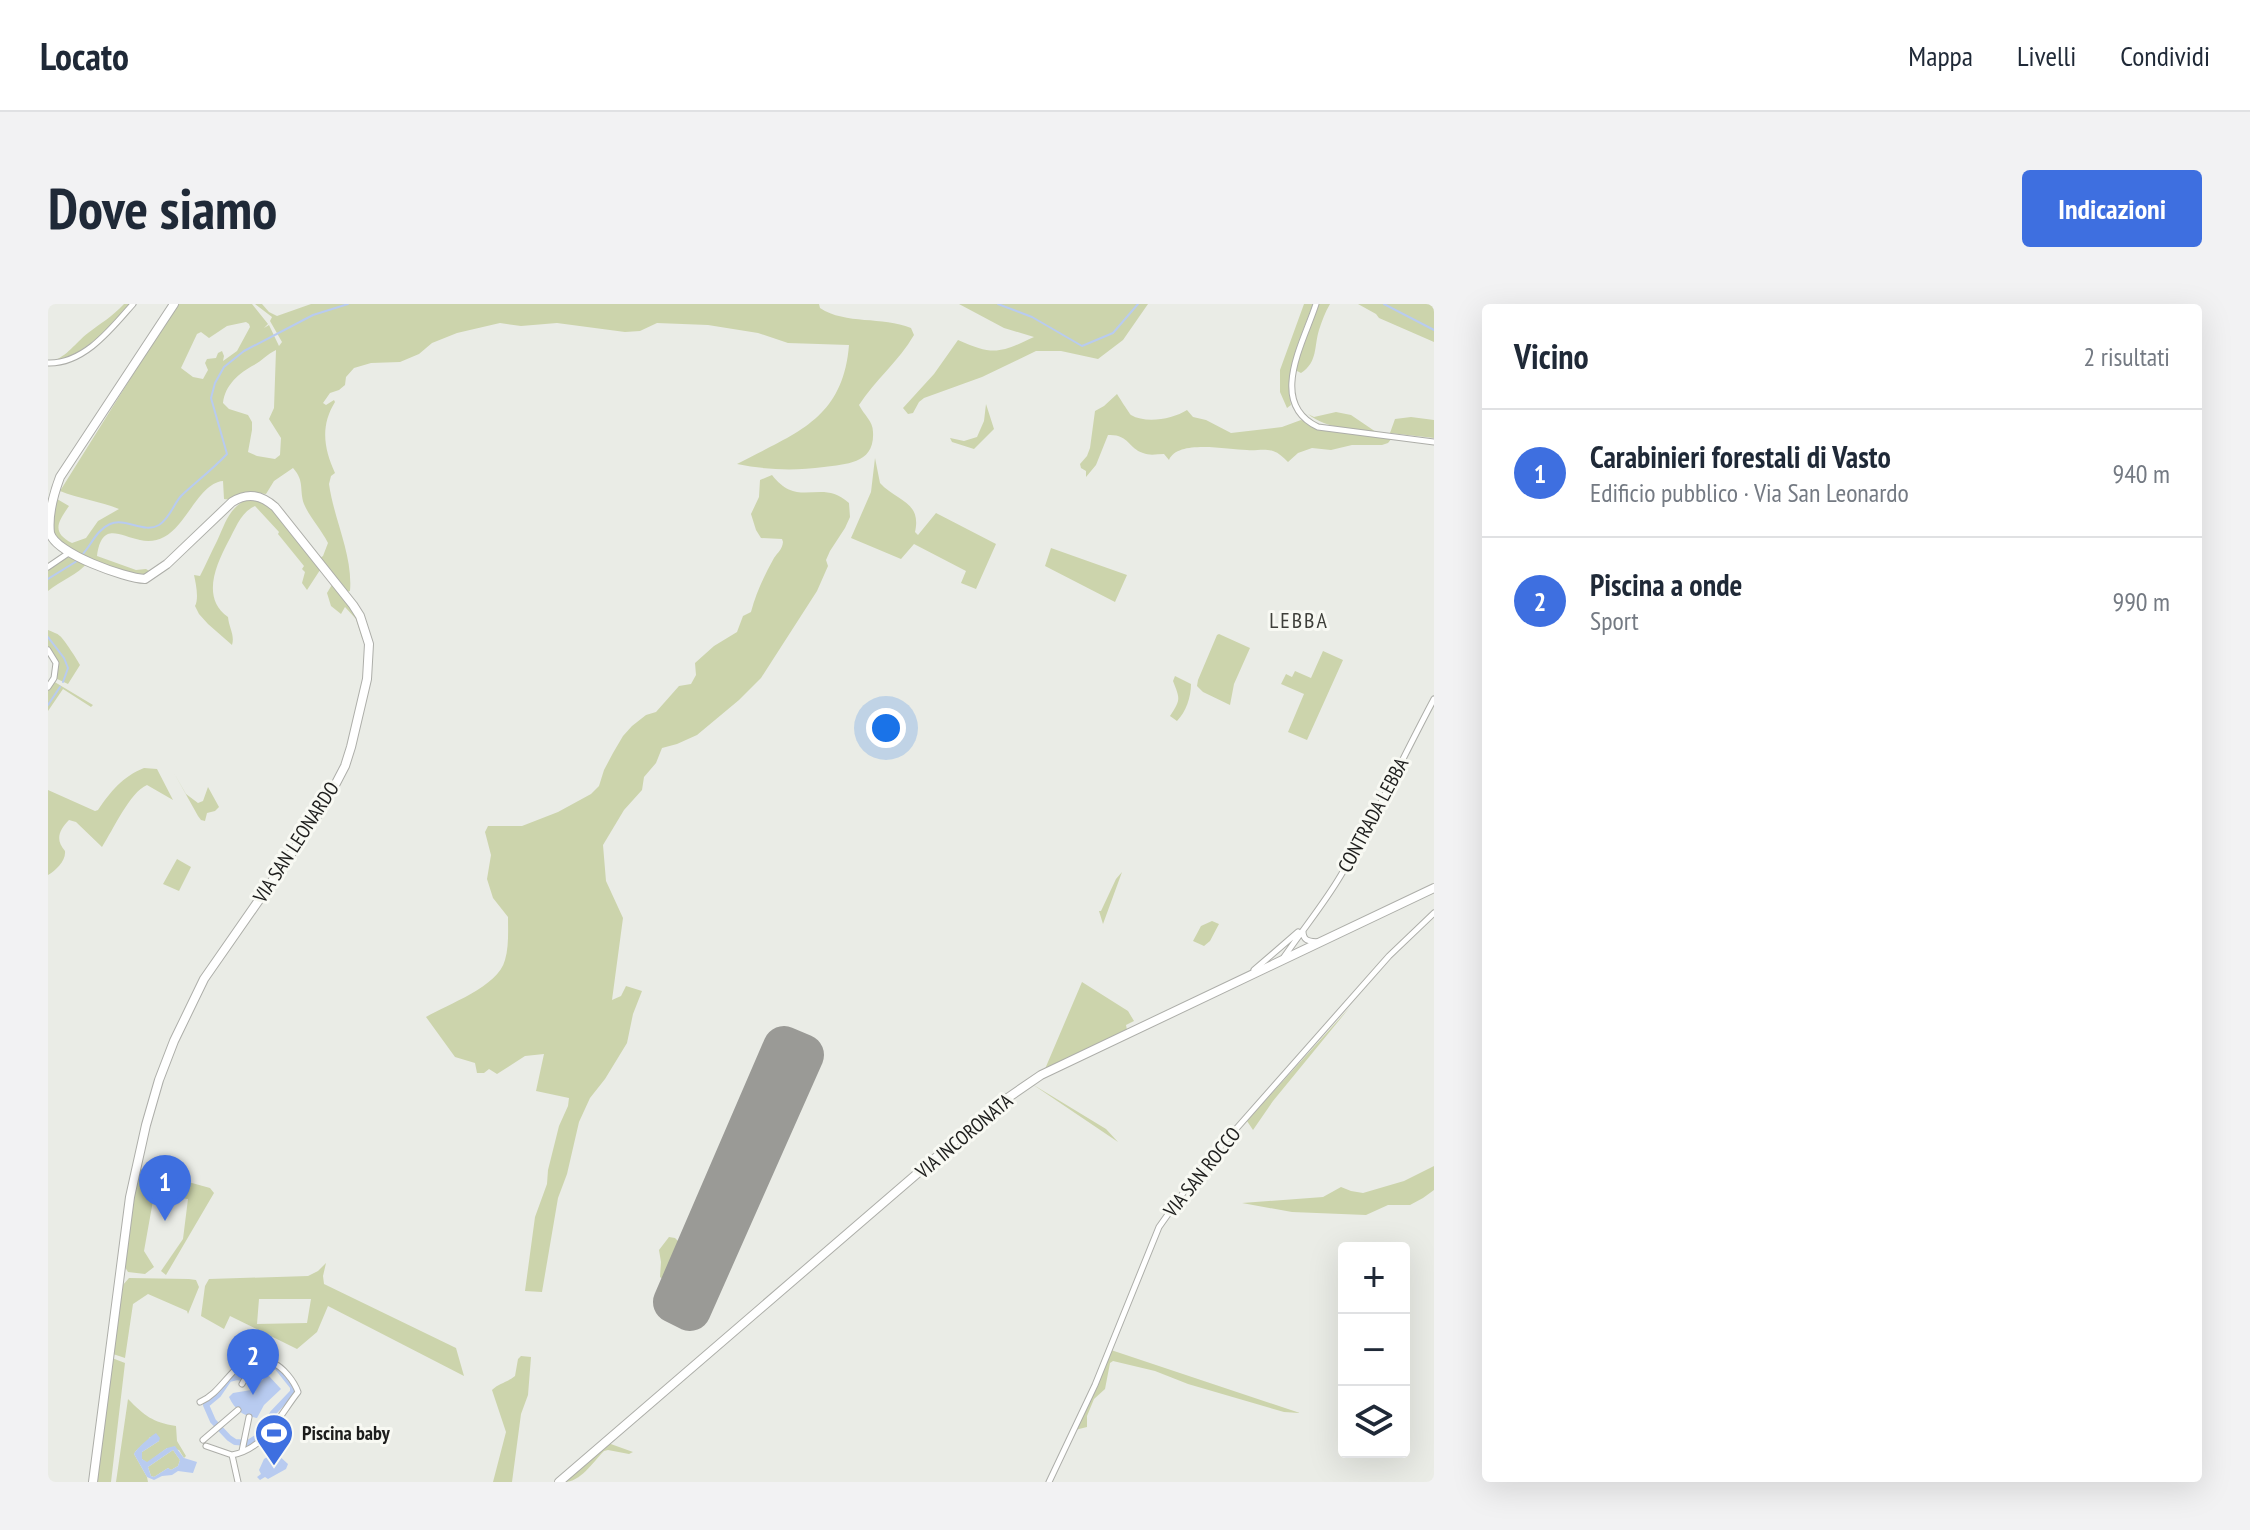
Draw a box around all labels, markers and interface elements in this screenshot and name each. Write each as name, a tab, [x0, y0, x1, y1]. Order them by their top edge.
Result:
text: Locato	[40, 31, 129, 80]
text: Mappa	[1908, 37, 1973, 74]
text: Livelli	[2017, 37, 2076, 74]
text: Condividi	[2120, 37, 2210, 74]
button: Indicazioni	[2022, 170, 2202, 247]
text: Dove siamo	[48, 172, 277, 244]
text: Vicino	[1514, 334, 1589, 378]
text: 2 risultati	[2084, 340, 2170, 373]
text: Carabinieri forestali di Vasto	[1590, 437, 1891, 476]
text: 1	[1534, 457, 1546, 490]
text: 940 m	[2112, 457, 2170, 490]
text: Edificio pubblico · Via San Leonardo	[1590, 476, 1909, 509]
text: Piscina a onde	[1590, 565, 1742, 604]
text: 2	[1534, 585, 1546, 618]
text: 990 m	[2112, 585, 2170, 618]
text: Sport	[1590, 604, 1639, 637]
district label: LEBBA	[1269, 606, 1329, 634]
your location	[866, 708, 906, 748]
street label: CONTRADA LEBBA	[1332, 753, 1414, 877]
street label: VIA SAN LEONARDO	[247, 777, 345, 908]
street label: VIA INCORONATA	[909, 1088, 1018, 1185]
street label: VIA SAN ROCCO	[1157, 1122, 1246, 1223]
pin: 1	[139, 1155, 191, 1221]
map controls	[1338, 1242, 1410, 1458]
button: +	[1338, 1242, 1410, 1314]
button: −	[1338, 1314, 1410, 1386]
pin: 2	[227, 1329, 279, 1395]
button: layers	[1338, 1386, 1410, 1458]
sports icon: Piscina baby	[253, 1412, 295, 1467]
place label: Piscina baby	[302, 1420, 391, 1446]

